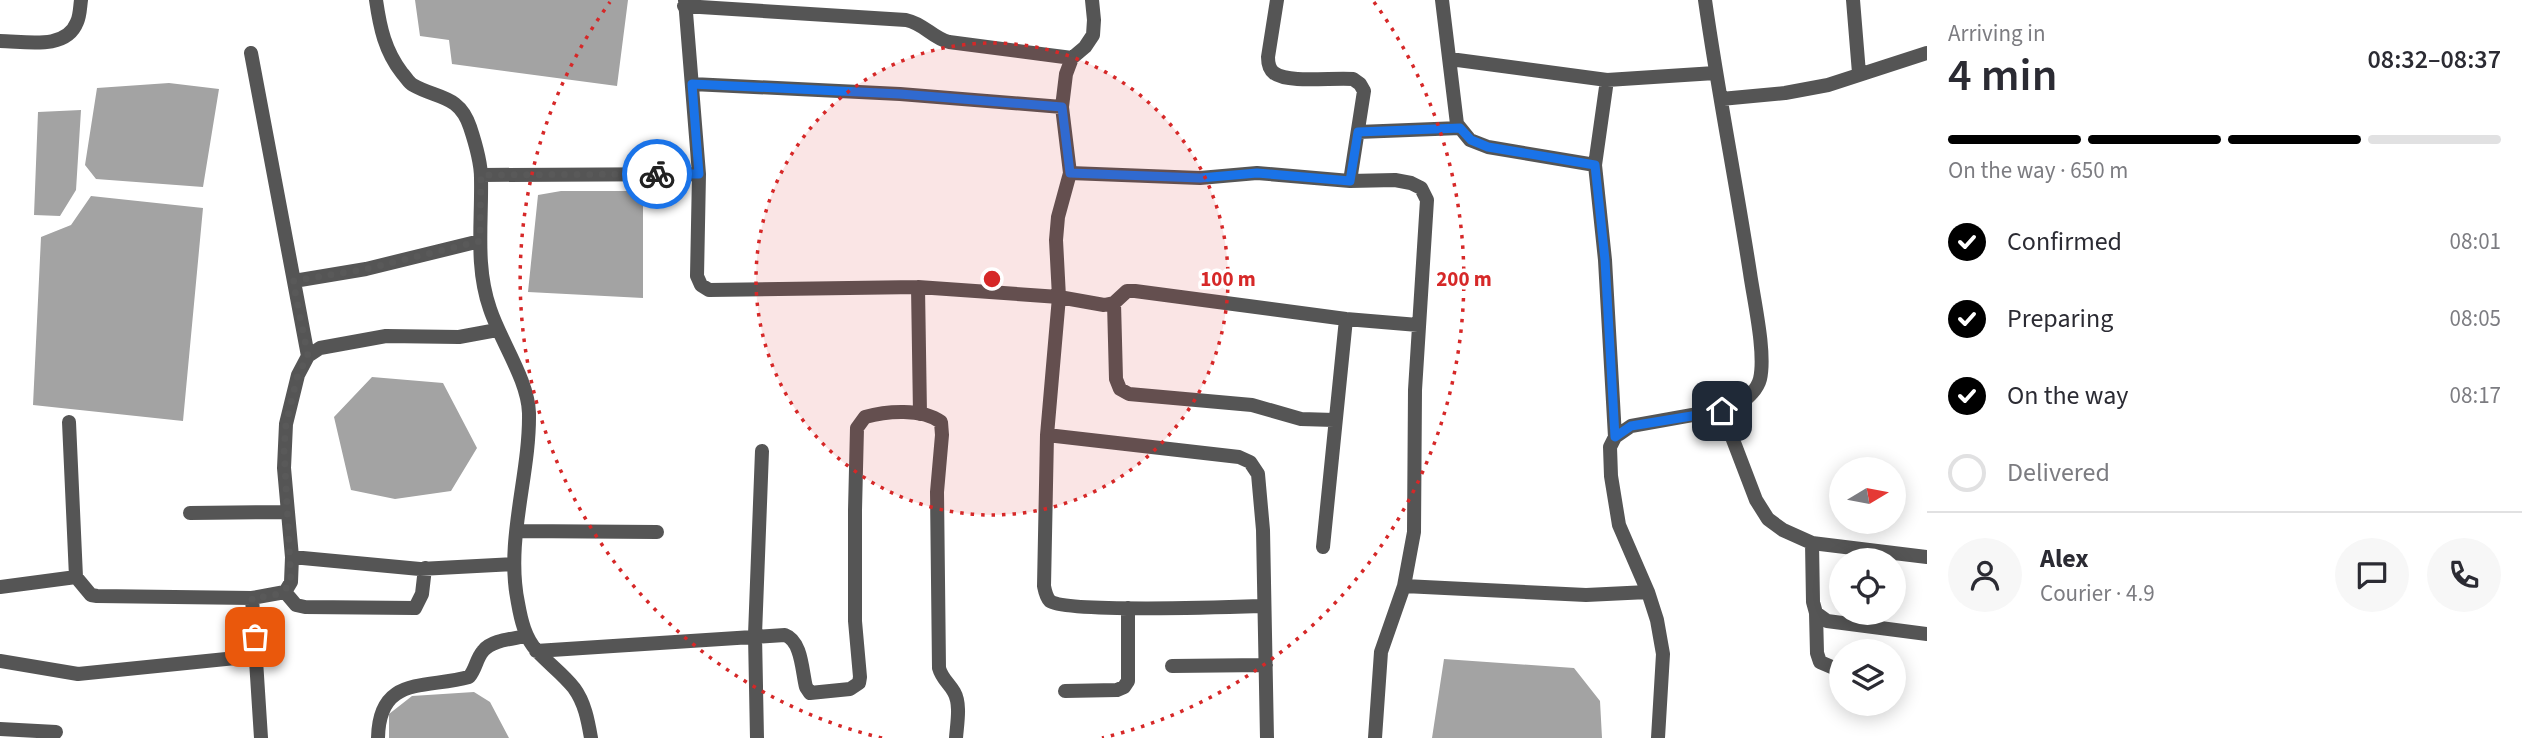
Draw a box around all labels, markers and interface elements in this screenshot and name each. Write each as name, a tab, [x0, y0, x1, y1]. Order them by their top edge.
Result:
text: Arriving in	[1948, 17, 2046, 50]
text: 08:32–08:37	[2368, 41, 2501, 78]
text: 4 min	[1948, 43, 2057, 108]
courier	[622, 139, 692, 209]
text: On the way · 650 m	[1948, 154, 2128, 187]
icon: bike	[638, 155, 676, 193]
icon: check	[1948, 223, 1986, 261]
text: Confirmed	[2007, 223, 2122, 260]
text: 08:01	[2450, 225, 2501, 258]
text: 100 m	[1200, 264, 1256, 294]
text: 200 m	[1436, 264, 1492, 294]
centre of rings	[980, 267, 1004, 291]
icon: check	[1948, 300, 1986, 338]
text: Preparing	[2007, 300, 2113, 337]
text: 08:05	[2450, 302, 2501, 335]
icon: check	[1948, 377, 1986, 415]
text: On the way	[2007, 377, 2128, 414]
text: 08:17	[2450, 379, 2501, 412]
pin	[1692, 381, 1752, 441]
icon: home	[1703, 392, 1741, 430]
text: Delivered	[2007, 454, 2110, 491]
north arrow	[1829, 457, 1906, 534]
map controls	[1829, 457, 1906, 716]
button: person	[1948, 538, 2022, 612]
button: chat	[2335, 538, 2409, 612]
button: phone	[2427, 538, 2501, 612]
text: Alex	[2040, 540, 2089, 577]
button: locate	[1829, 548, 1906, 625]
text: Courier · 4.9	[2040, 577, 2155, 610]
pin	[225, 607, 285, 667]
icon: bag	[236, 618, 274, 656]
button: layers	[1829, 639, 1906, 716]

